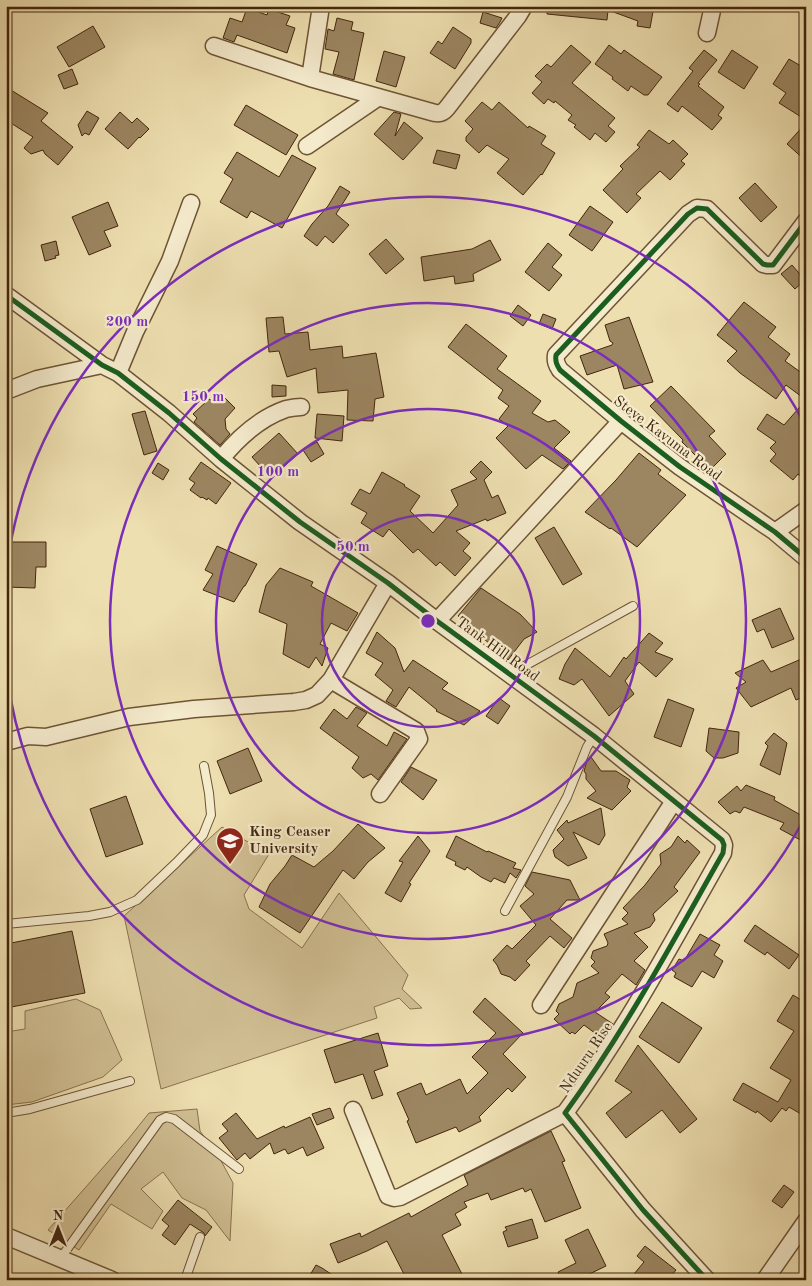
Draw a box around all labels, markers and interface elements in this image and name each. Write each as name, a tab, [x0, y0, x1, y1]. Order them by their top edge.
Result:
text: 200 m	[106, 315, 148, 330]
text: 150 m	[182, 390, 224, 405]
street label: Steve Kavuma Road	[610, 394, 724, 484]
text: 100 m	[257, 465, 299, 480]
text: 50 m	[336, 540, 370, 555]
centre of rings	[419, 612, 437, 630]
street label: Tank Hill Road	[453, 615, 542, 685]
place label: King Ceaser University	[249, 825, 331, 857]
school or university icon: King Ceaser University	[215, 826, 245, 865]
street label: Nduuru Rise	[558, 1020, 616, 1096]
north arrow	[32, 1204, 82, 1254]
text: N	[53, 1209, 64, 1223]

